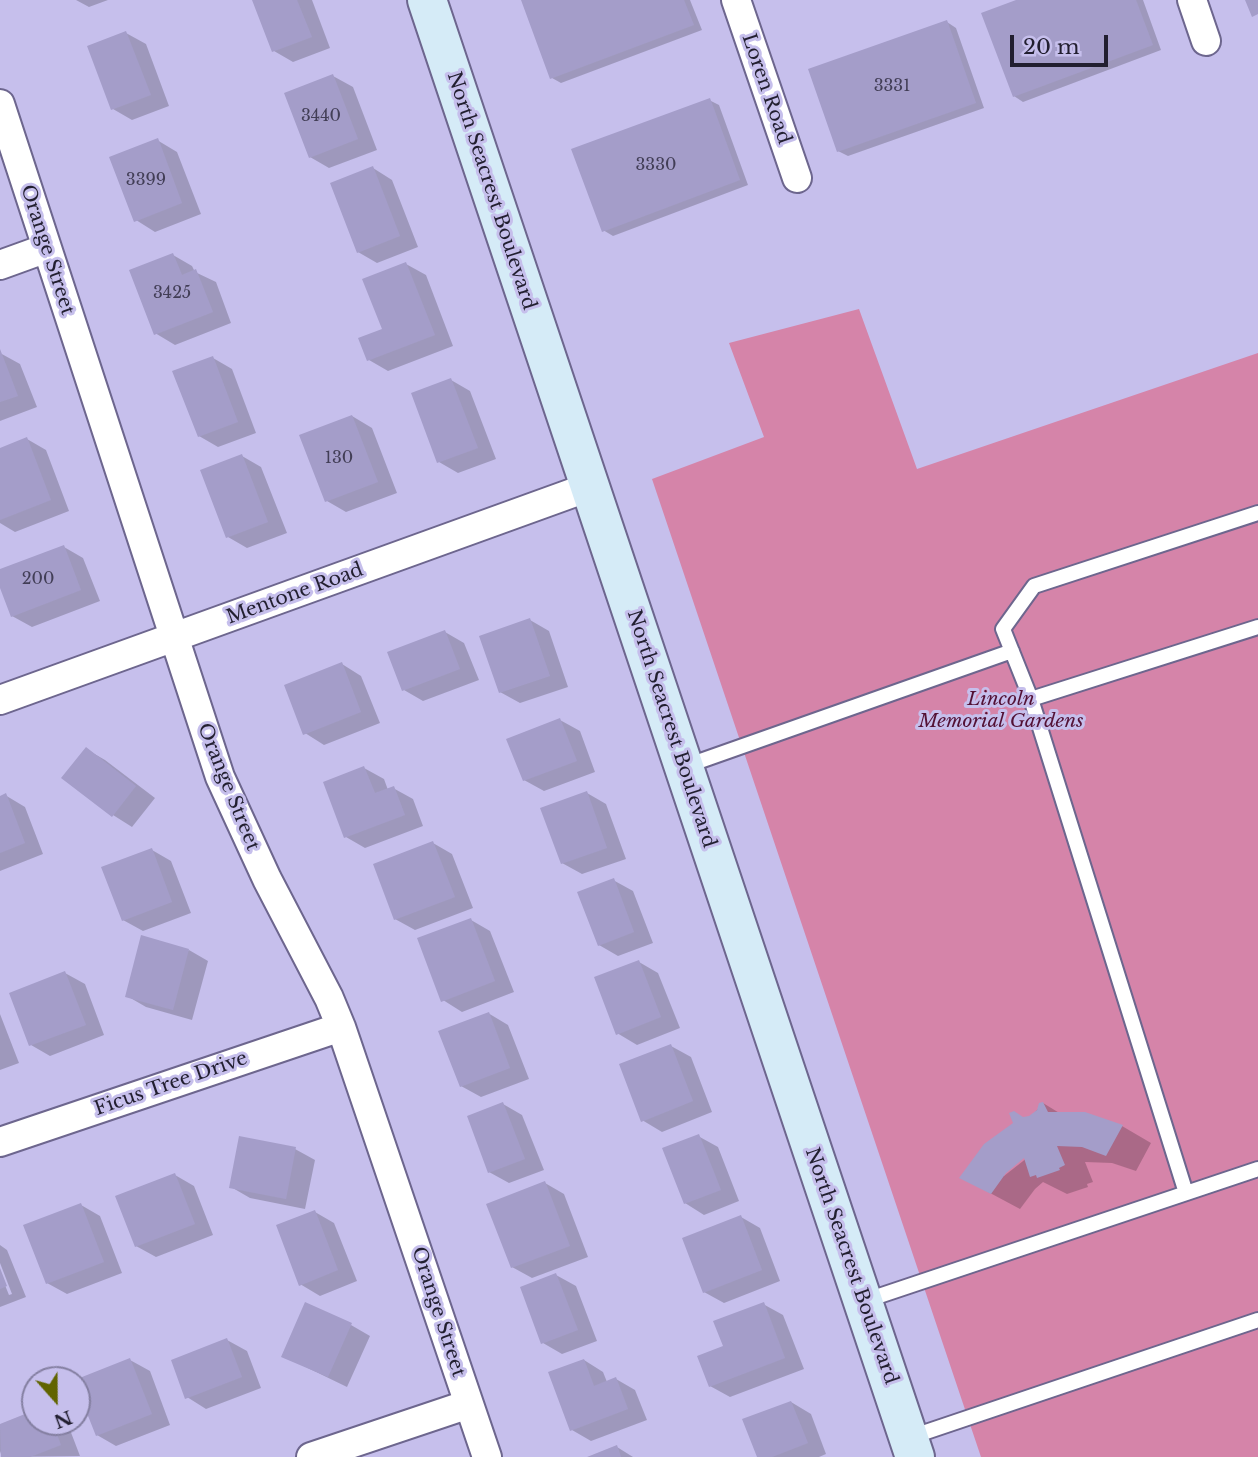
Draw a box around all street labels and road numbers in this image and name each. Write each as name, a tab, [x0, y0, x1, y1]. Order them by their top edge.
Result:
street label: Loren Road	[736, 31, 796, 147]
street label: North Seacrest Boulevard	[442, 69, 540, 313]
street label: Orange Street	[15, 182, 79, 318]
street label: Mentone Road	[224, 559, 366, 629]
street label: North Seacrest Boulevard	[622, 607, 720, 851]
street label: Orange Street	[192, 720, 264, 854]
street label: Ficus Tree Drive	[91, 1047, 251, 1121]
street label: North Seacrest Boulevard	[800, 1145, 902, 1387]
street label: Orange Street	[406, 1244, 470, 1380]

